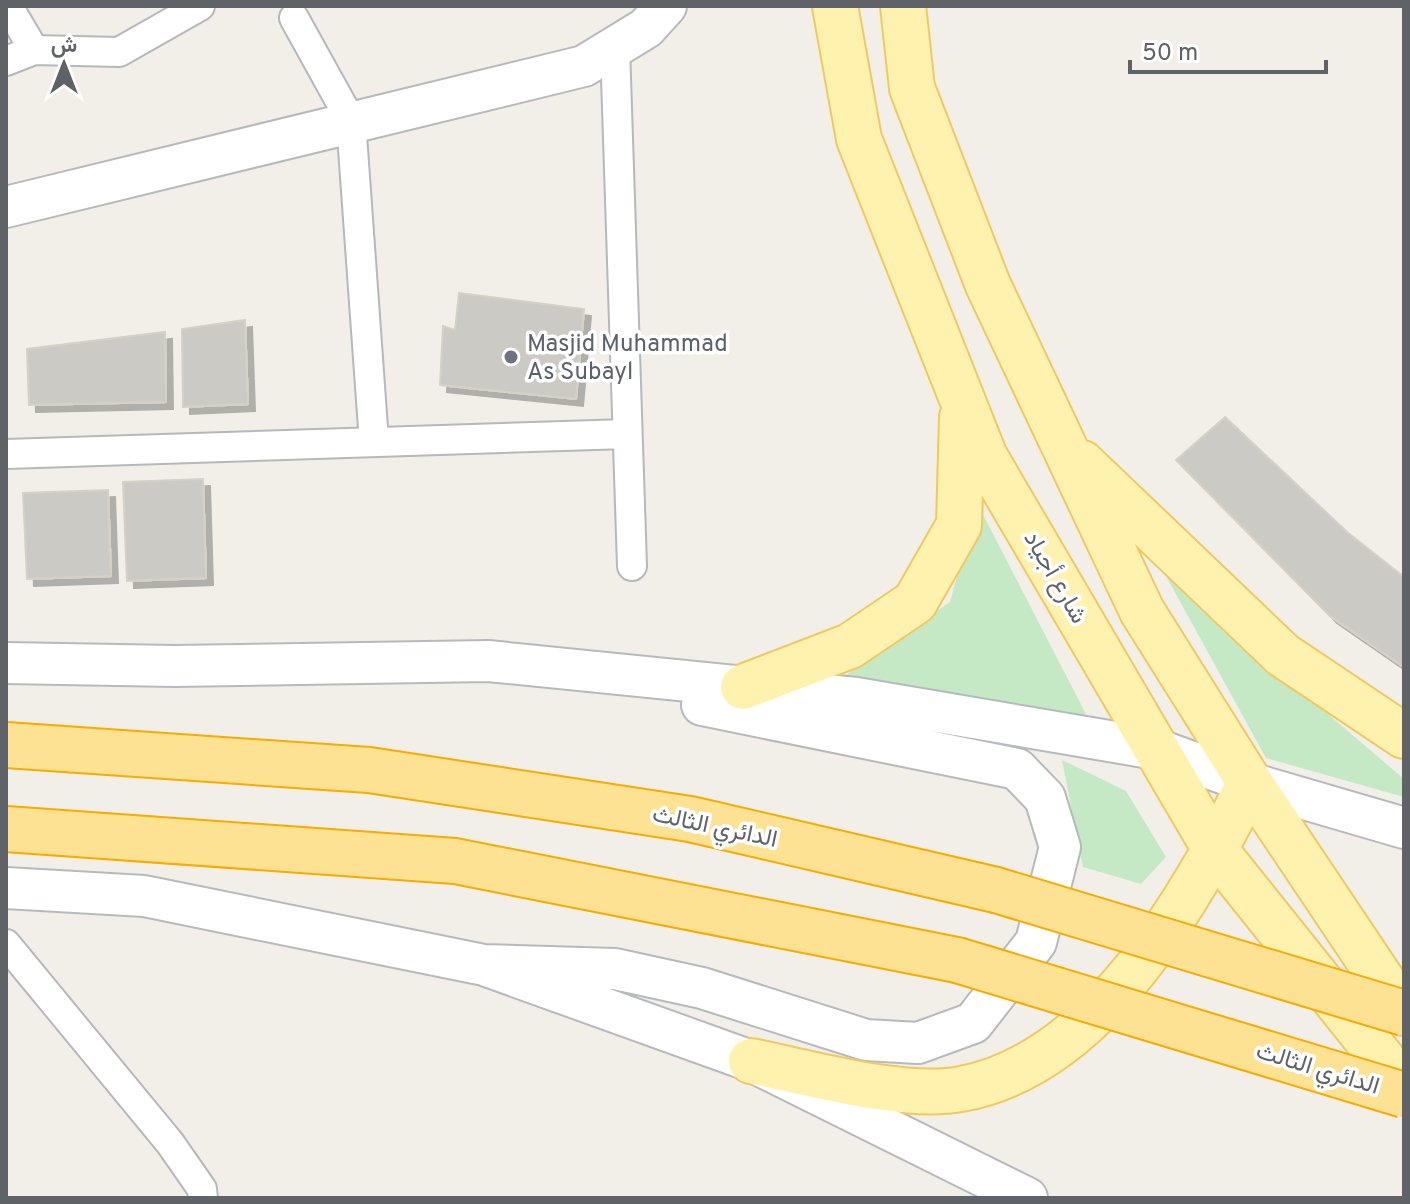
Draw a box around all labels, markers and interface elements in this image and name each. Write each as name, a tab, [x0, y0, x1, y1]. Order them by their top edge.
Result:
north arrow	[24, 24, 104, 104]
scale bar	[1130, 24, 1326, 74]
text: ش	[51, 33, 77, 60]
text: 50 m	[1142, 39, 1198, 69]
place label: Masjid Muhammad As Subayl	[527, 330, 728, 388]
marker: Masjid Muhammad As Subayl	[502, 348, 520, 366]
street label: شارع أجياد	[1016, 526, 1094, 630]
street label: الدائري الثالث	[649, 800, 780, 858]
street label: الدائري الثالث	[1252, 1037, 1383, 1105]

